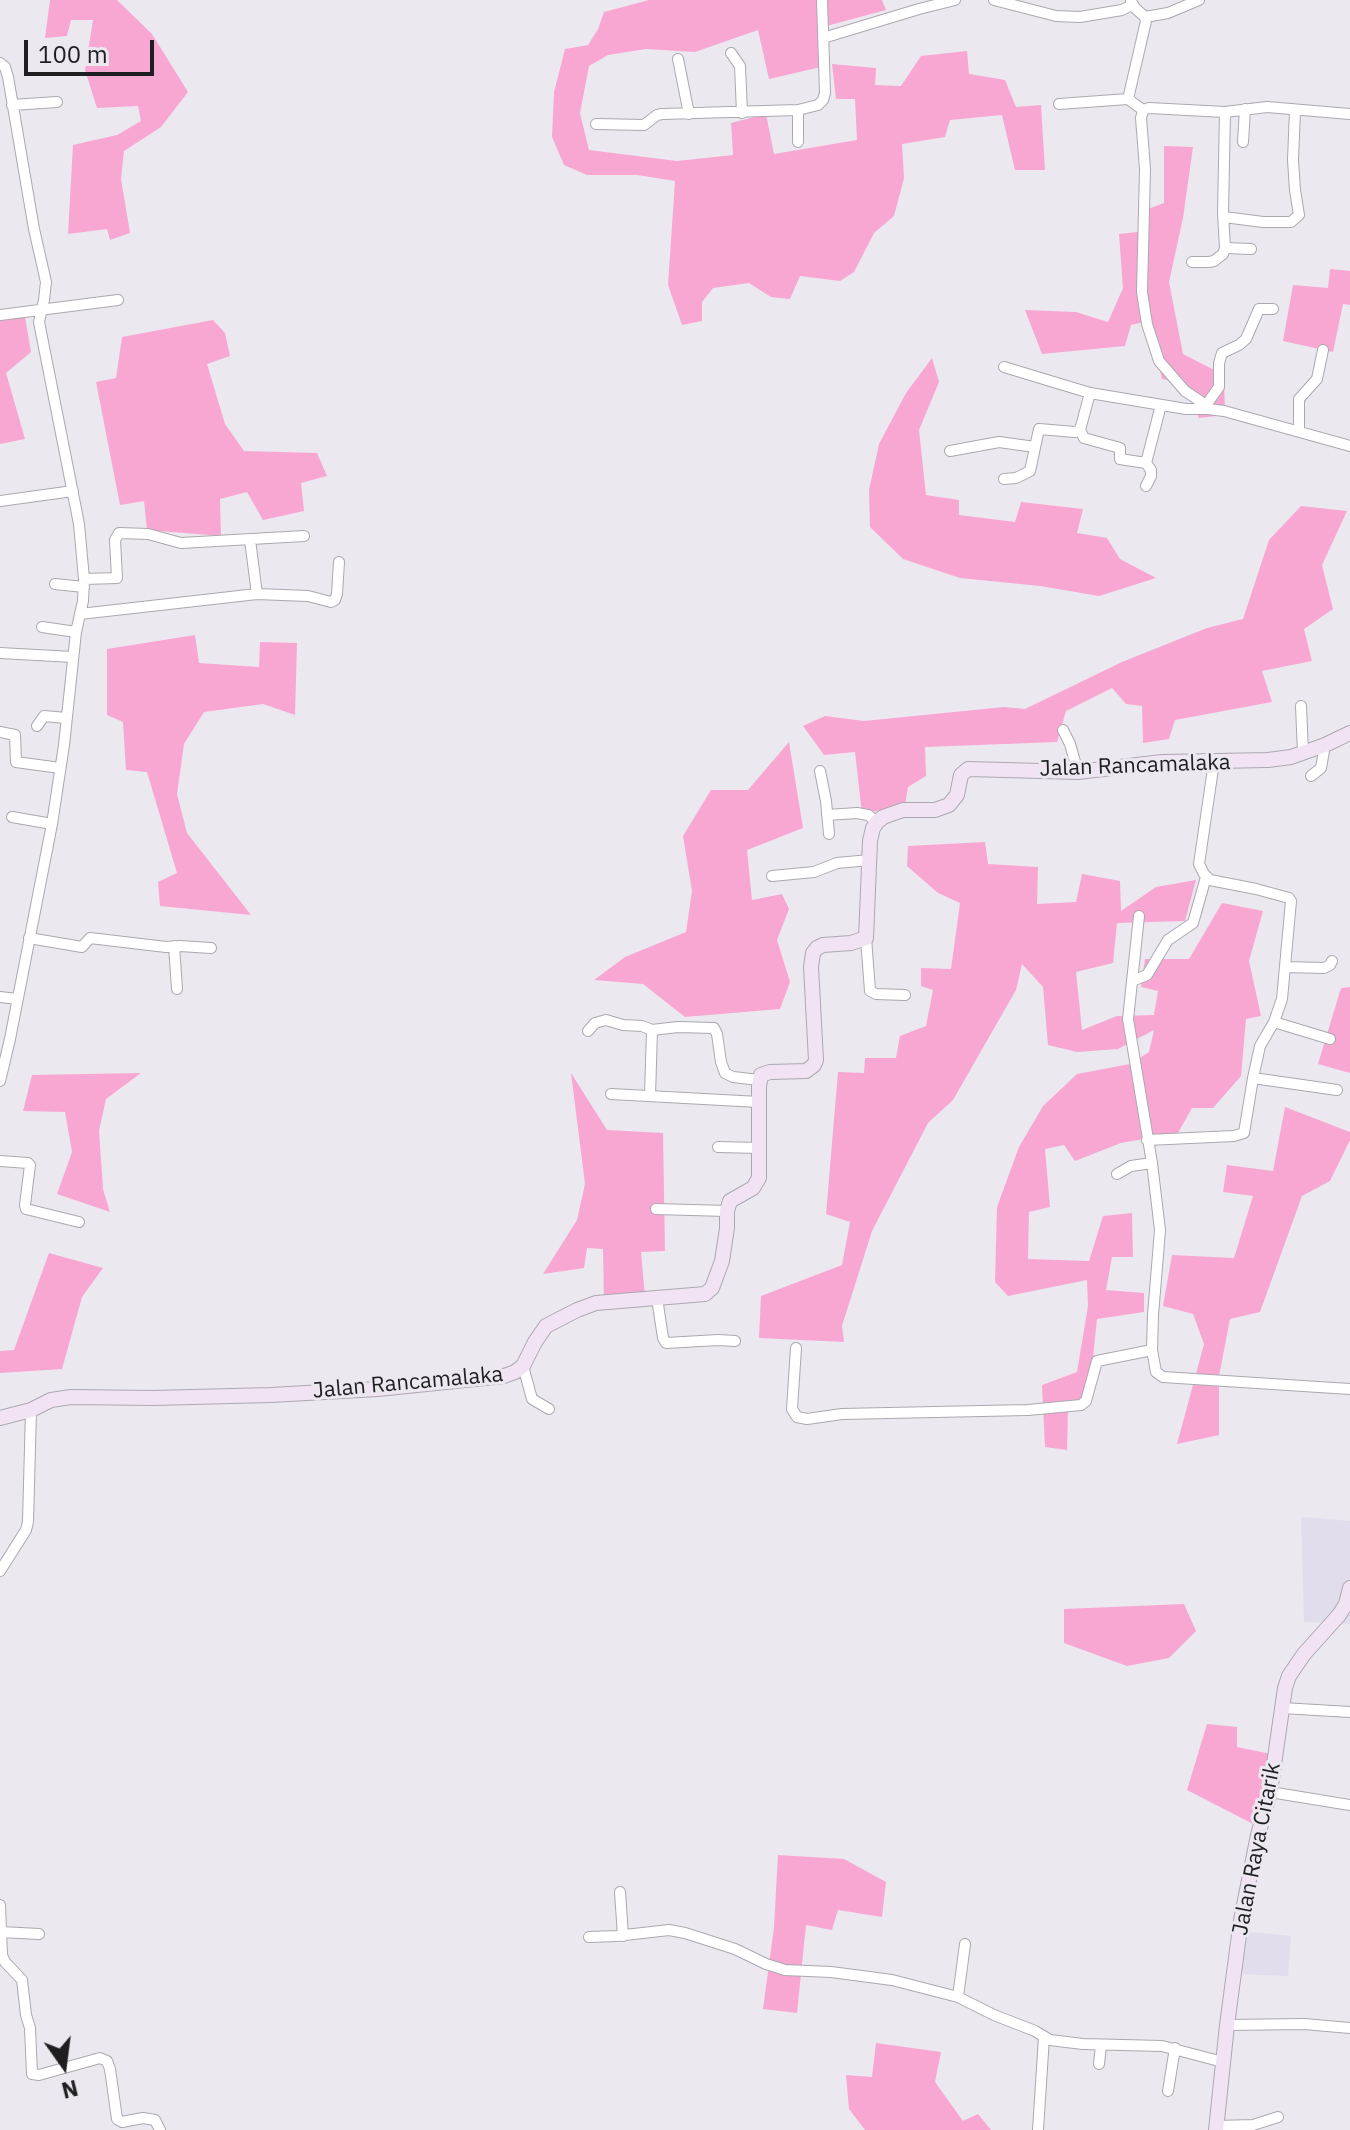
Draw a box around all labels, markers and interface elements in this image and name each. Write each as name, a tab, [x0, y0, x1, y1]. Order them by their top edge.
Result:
scale bar	[28, 24, 158, 74]
text: 100 m	[38, 38, 108, 70]
street label: Jalan Rancamalaka	[1039, 749, 1231, 783]
street label: Jalan Rancamalaka	[312, 1362, 504, 1404]
street label: Jalan Raya Citarik	[1227, 1760, 1287, 1938]
north arrow	[24, 2026, 104, 2106]
text: N	[59, 2074, 81, 2106]

